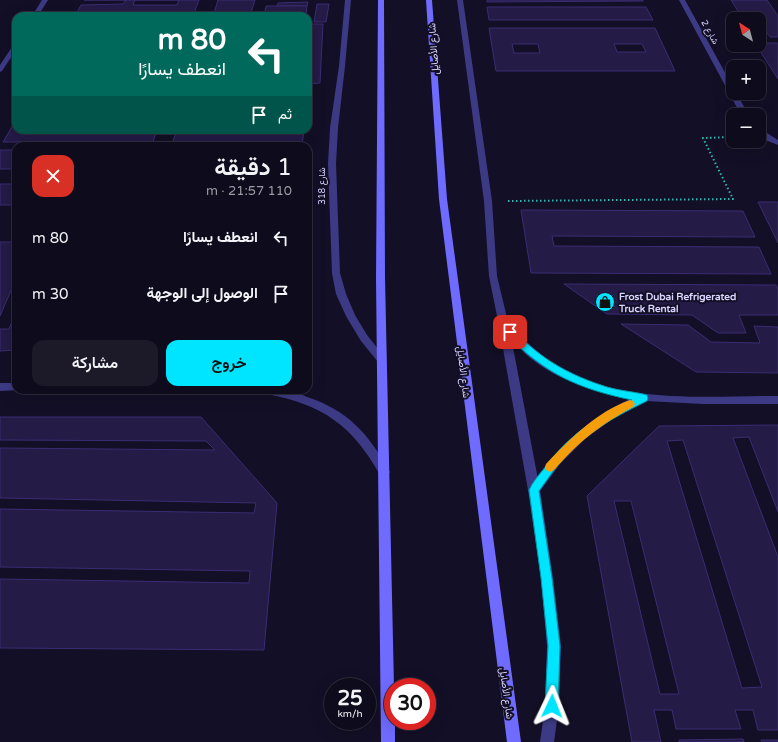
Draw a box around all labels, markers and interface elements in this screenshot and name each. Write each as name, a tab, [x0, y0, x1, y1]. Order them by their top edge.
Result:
north arrow	[726, 12, 766, 52]
map controls	[726, 12, 766, 148]
street label: شارع 2	[698, 18, 721, 46]
text: 80 m	[158, 23, 226, 57]
street label: شارع الأصايل	[426, 23, 442, 75]
icon: left	[240, 28, 292, 80]
text: انعطف يسارًا	[138, 58, 226, 80]
button: +	[726, 60, 766, 100]
icon: arrive	[248, 104, 270, 126]
text: ثم	[278, 105, 292, 123]
button: −	[726, 108, 766, 148]
text: 1 دقيقة	[214, 153, 292, 182]
button: close	[32, 155, 74, 197]
street label: شارع 318	[317, 167, 328, 205]
text: 110 m · 21:57	[206, 183, 292, 199]
icon: left	[270, 227, 292, 249]
text: انعطف يسارًا	[183, 228, 258, 246]
text: 80 m	[32, 229, 69, 247]
icon: arrive	[270, 283, 292, 305]
text: الوصول إلى الوجهة	[147, 284, 258, 302]
text: 30 m	[32, 285, 69, 303]
shop icon: Frost Dubai Refrigerated Truck Rental	[594, 291, 616, 313]
place label: Frost Dubai Refrigerated Truck Rental	[618, 291, 736, 315]
pin	[493, 315, 527, 349]
icon: arrive	[499, 321, 521, 343]
button: مشاركة	[32, 340, 158, 386]
button: خروج	[166, 340, 292, 386]
street label: شارع الأصايل	[454, 346, 472, 399]
street label: شارع الأصايل	[496, 667, 516, 720]
speed limit sign: 30	[384, 678, 436, 730]
position arrow	[531, 685, 573, 727]
text: 25	[337, 687, 363, 711]
text: km/h	[337, 708, 363, 720]

